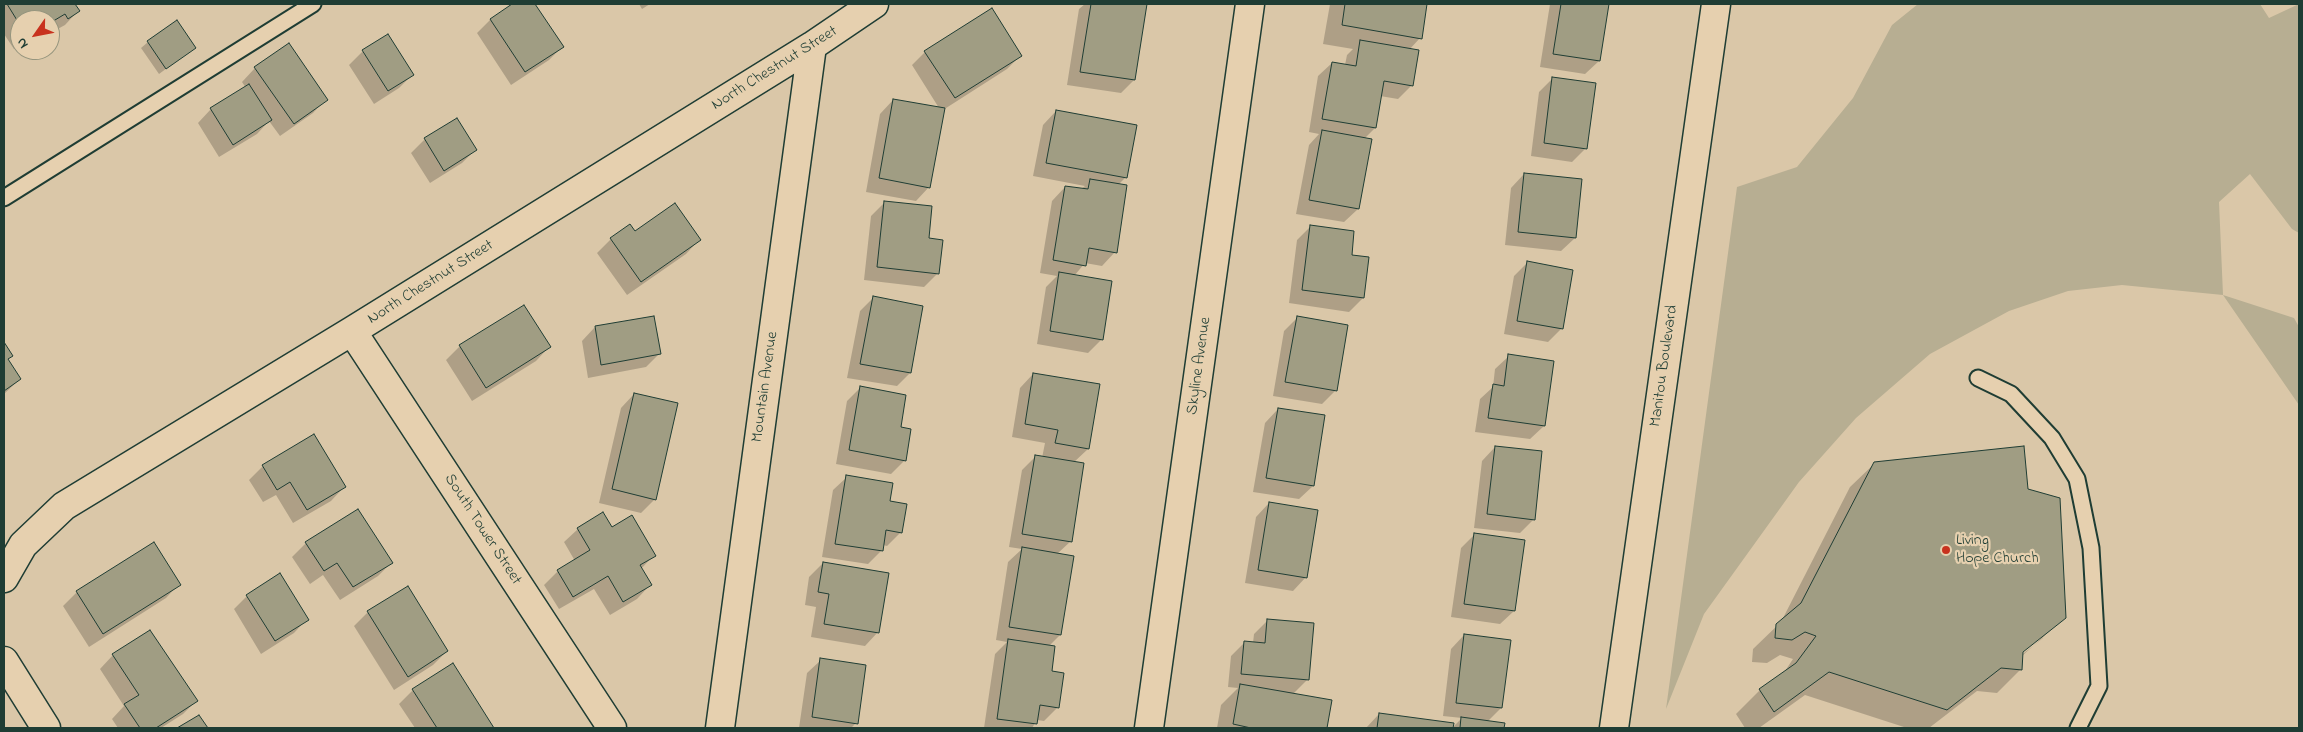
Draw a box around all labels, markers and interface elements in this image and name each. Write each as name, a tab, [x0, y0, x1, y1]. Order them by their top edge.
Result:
north arrow	[10, 10, 60, 60]
street label: North Chestnut Street	[709, 22, 841, 116]
text: N	[11, 33, 34, 53]
street label: North Chestnut Street	[365, 236, 497, 330]
street label: Manitou Boulevard	[1647, 304, 1683, 428]
street label: Skyline Avenue	[1184, 316, 1216, 416]
street label: Mountain Avenue	[749, 330, 783, 444]
street label: South Tower Street	[439, 471, 525, 589]
place label: Living Hope Church	[1956, 531, 2039, 569]
marker: Living Hope Church	[1940, 544, 1952, 556]

